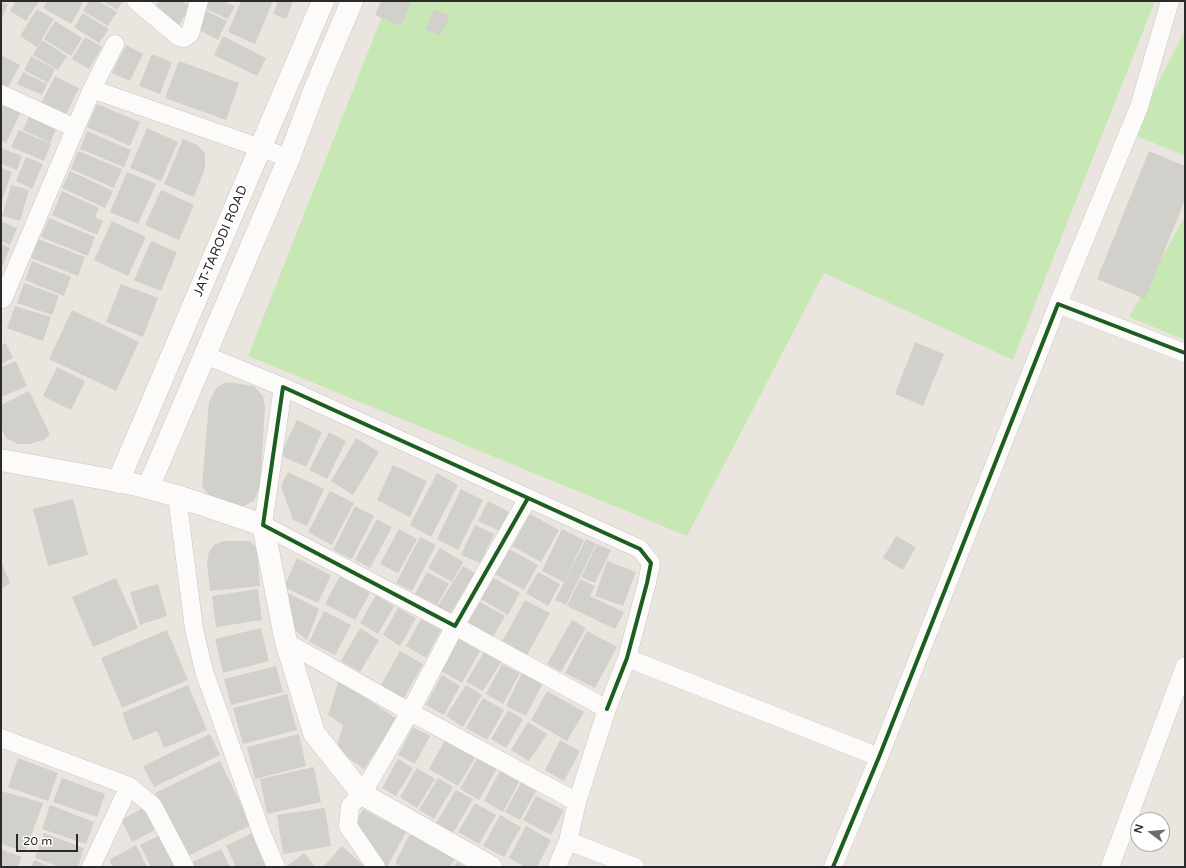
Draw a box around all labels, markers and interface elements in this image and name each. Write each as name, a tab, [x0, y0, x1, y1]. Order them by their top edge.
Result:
street label: JAT-TARODI ROAD	[191, 183, 251, 299]
north arrow	[1130, 812, 1170, 852]
text: N	[1131, 823, 1146, 835]
scale bar	[18, 826, 80, 852]
text: 20 m	[23, 834, 52, 848]

